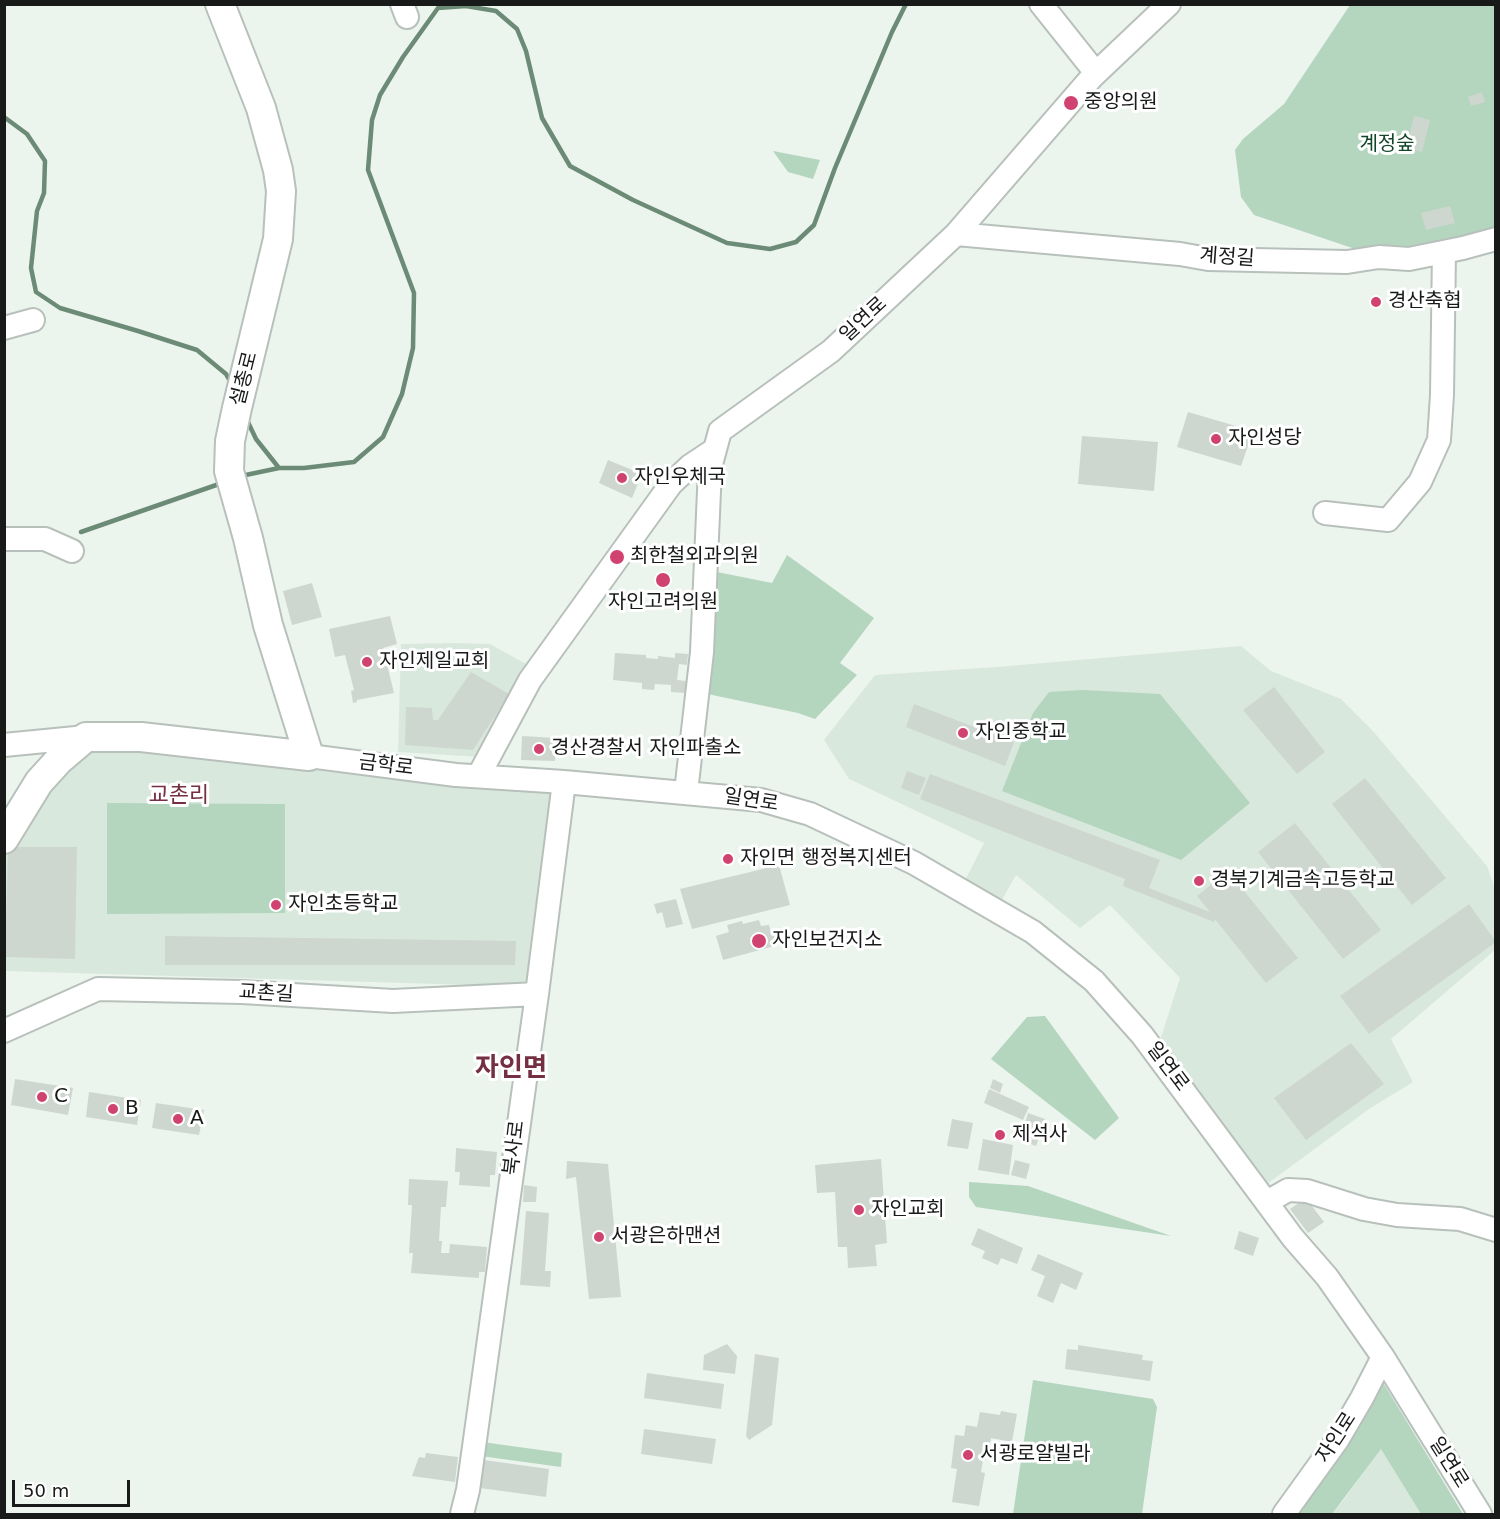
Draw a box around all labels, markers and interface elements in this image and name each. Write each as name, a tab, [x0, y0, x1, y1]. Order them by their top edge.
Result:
place label: 중앙의원	[1084, 91, 1158, 115]
marker: 중앙의원	[1062, 94, 1080, 112]
park label: 계정숲	[1359, 133, 1415, 157]
street label: 계정길	[1199, 244, 1255, 272]
place label: 경산축협	[1388, 290, 1462, 314]
street label: 일연로	[836, 292, 892, 348]
marker: 경산축협	[1369, 295, 1383, 309]
street label: 설총로	[227, 349, 263, 409]
place label: 자인성당	[1228, 427, 1302, 451]
marker: 자인성당	[1209, 432, 1223, 446]
place label: 자인우체국	[634, 466, 726, 490]
marker: 자인우체국	[615, 471, 629, 485]
place label: 최한철외과의원	[630, 545, 759, 569]
marker: 최한철외과의원	[608, 548, 626, 566]
marker: 자인고려의원	[654, 571, 672, 589]
place label: 자인고려의원	[608, 591, 718, 615]
place label: 자인제일교회	[379, 650, 489, 674]
marker: 자인제일교회	[360, 655, 374, 669]
place label: 자인중학교	[975, 721, 1067, 745]
marker: 자인중학교	[956, 726, 970, 740]
place label: 경산경찰서 자인파출소	[551, 737, 741, 761]
marker: 경산경찰서 자인파출소	[532, 742, 546, 756]
street label: 금학로	[357, 751, 415, 781]
district label: 교촌리	[149, 783, 209, 809]
street label: 일연로	[722, 785, 780, 817]
place label: 자인면 행정복지센터	[740, 847, 912, 871]
marker: 자인면 행정복지센터	[721, 852, 735, 866]
place label: 경북기계금속고등학교	[1211, 869, 1395, 893]
marker: 경북기계금속고등학교	[1192, 874, 1206, 888]
place label: 자인초등학교	[288, 893, 398, 917]
marker: 자인초등학교	[269, 898, 283, 912]
place label: 자인보건지소	[772, 929, 882, 953]
marker: 자인보건지소	[750, 932, 768, 950]
street label: 교촌길	[238, 981, 294, 1007]
street label: 일연로	[1141, 1038, 1193, 1096]
district label: 자인면	[475, 1053, 547, 1085]
place label: C	[54, 1085, 68, 1109]
marker: C	[35, 1090, 49, 1104]
place label: B	[125, 1097, 139, 1121]
marker: B	[106, 1102, 120, 1116]
place label: A	[190, 1107, 204, 1131]
marker: A	[171, 1112, 185, 1126]
street label: 북사로	[500, 1119, 530, 1177]
place label: 제석사	[1012, 1123, 1067, 1147]
marker: 제석사	[993, 1128, 1007, 1142]
place label: 자인교회	[871, 1198, 945, 1222]
marker: 자인교회	[852, 1203, 866, 1217]
place label: 서광은하맨션	[611, 1225, 721, 1249]
marker: 서광은하맨션	[592, 1230, 606, 1244]
street label: 자인로	[1312, 1408, 1362, 1468]
street label: 일연로	[1423, 1433, 1473, 1493]
place label: 서광로얄빌라	[980, 1443, 1090, 1467]
marker: 서광로얄빌라	[961, 1448, 975, 1462]
scale bar	[15, 1468, 134, 1506]
text: 50 m	[23, 1480, 69, 1501]

